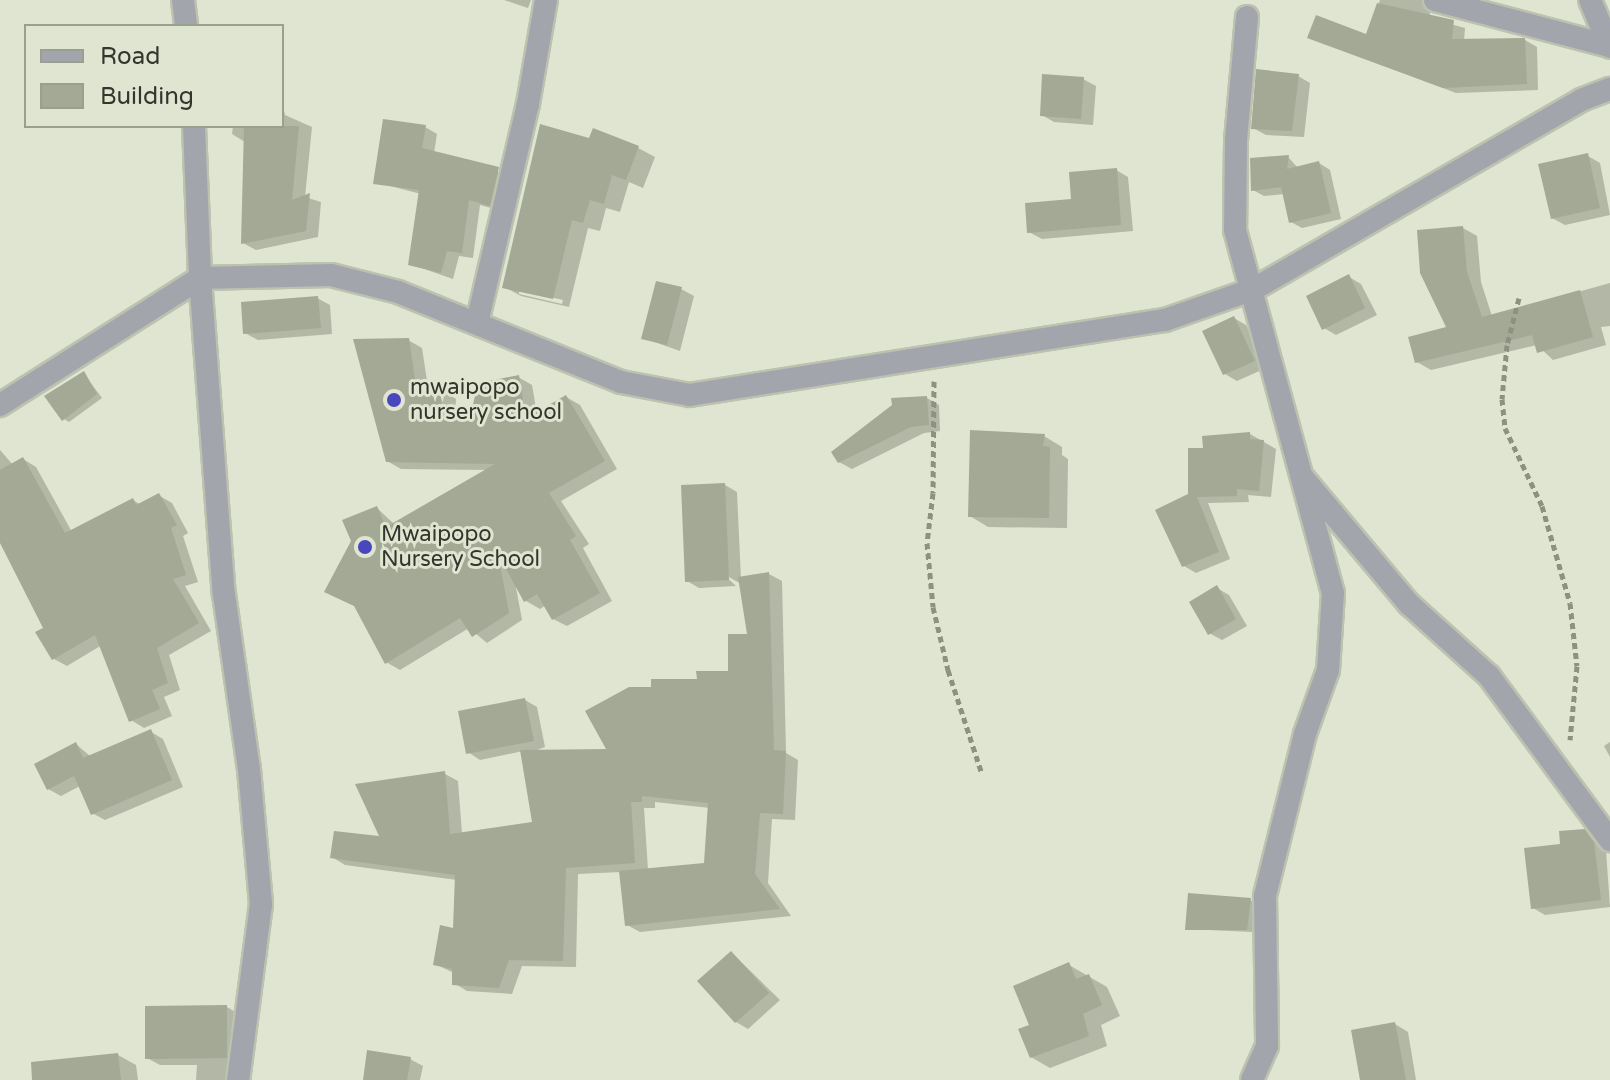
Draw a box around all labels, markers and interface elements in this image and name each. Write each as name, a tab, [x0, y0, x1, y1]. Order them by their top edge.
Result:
legend	[24, 24, 284, 128]
text: Road	[100, 42, 160, 71]
text: Building	[100, 82, 194, 111]
place label: mwaipopo nursery school	[410, 374, 562, 426]
marker: mwaipopo nursery school	[385, 391, 403, 409]
place label: Mwaipopo Nursery School	[381, 521, 540, 572]
marker: Mwaipopo Nursery School	[356, 538, 374, 556]

